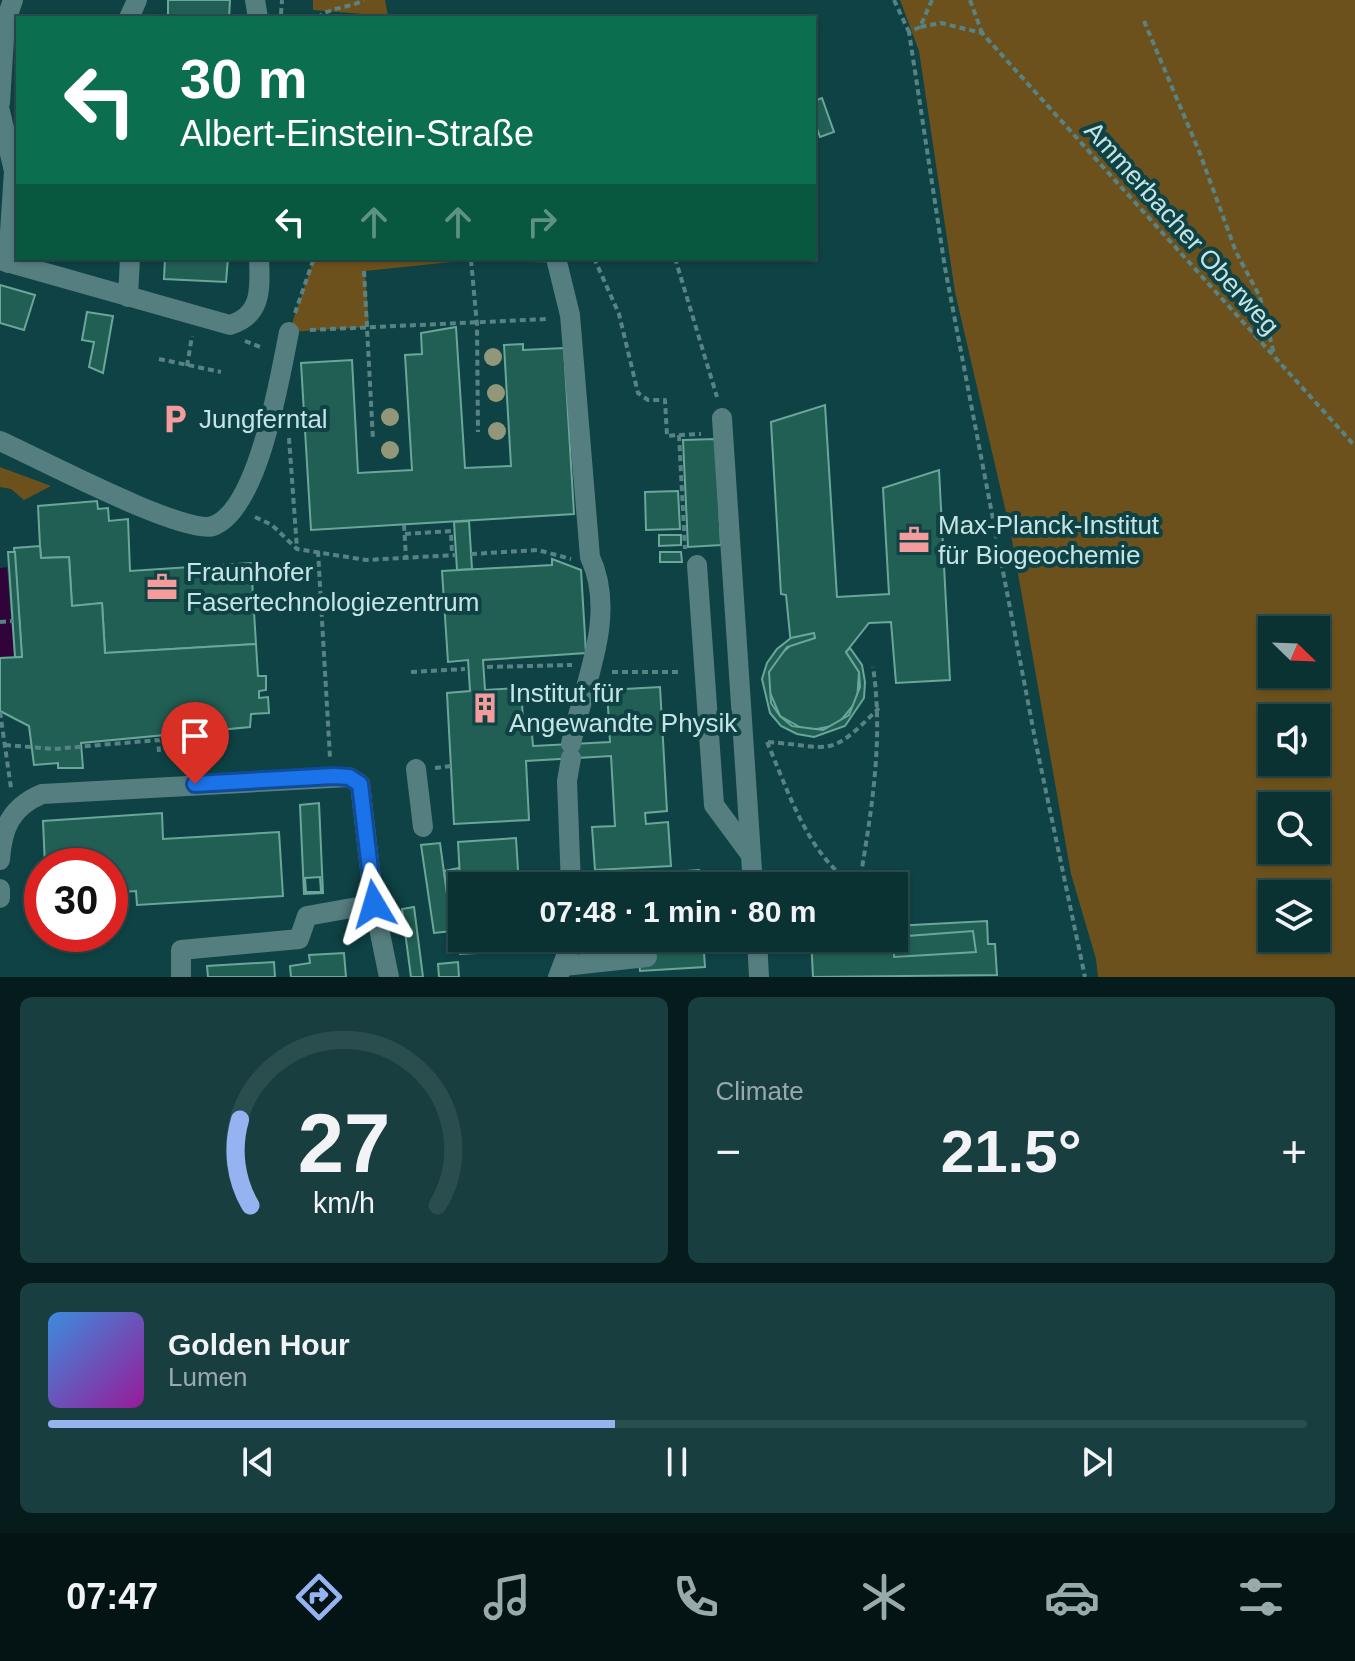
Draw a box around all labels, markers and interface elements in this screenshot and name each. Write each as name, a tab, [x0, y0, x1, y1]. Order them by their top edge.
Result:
text: 30 m	[180, 47, 308, 110]
icon: left	[48, 48, 152, 152]
text: Albert-Einstein-Straße	[180, 113, 534, 154]
street label: Ammerbacher Oberweg	[1079, 115, 1285, 341]
icon: left	[268, 200, 312, 244]
icon: ahead	[352, 200, 396, 244]
icon: ahead	[436, 200, 480, 244]
icon: right	[520, 200, 564, 244]
parking icon: Jungferntal	[158, 402, 192, 436]
place label: Jungferntal	[199, 404, 328, 434]
place label: Max-Planck-Institut für Biogeochemie	[938, 510, 1160, 570]
office icon: Max-Planck-Institut für Biogeochemie	[897, 523, 931, 557]
place label: Fraunhofer Fasertechnologiezentrum	[186, 557, 479, 617]
office icon: Fraunhofer Fasertechnologiezentrum	[145, 570, 179, 604]
north arrow	[1258, 616, 1330, 688]
map controls	[1258, 616, 1330, 952]
place label: Institut für Angewandte Physik	[509, 678, 738, 738]
building icon: Institut für Angewandte Physik	[468, 691, 502, 725]
pin	[161, 702, 229, 784]
button: sound	[1258, 704, 1330, 776]
icon: arrive	[173, 714, 217, 758]
button: search	[1258, 792, 1330, 864]
speed limit sign: 30	[24, 848, 128, 952]
position arrow	[332, 862, 416, 946]
button: layers	[1258, 880, 1330, 952]
text: 07:48 · 1 min · 80 m	[540, 895, 816, 928]
text: Climate	[716, 1076, 804, 1106]
text: 27	[297, 1097, 390, 1190]
text: 21.5°	[941, 1118, 1082, 1185]
text: −	[716, 1127, 741, 1176]
text: +	[1281, 1127, 1307, 1176]
text: km/h	[313, 1187, 375, 1219]
text: Golden Hour	[168, 1328, 350, 1361]
text: Lumen	[168, 1362, 248, 1392]
icon: previous	[236, 1440, 280, 1484]
icon: pause	[655, 1440, 699, 1484]
icon: next	[1075, 1440, 1119, 1484]
icon: directions	[291, 1569, 347, 1625]
icon: music	[479, 1569, 535, 1625]
icon: phone	[668, 1569, 724, 1625]
icon: climate	[856, 1569, 912, 1625]
icon: car	[1044, 1569, 1100, 1625]
icon: filters	[1233, 1569, 1289, 1625]
text: 07:47	[66, 1576, 158, 1617]

